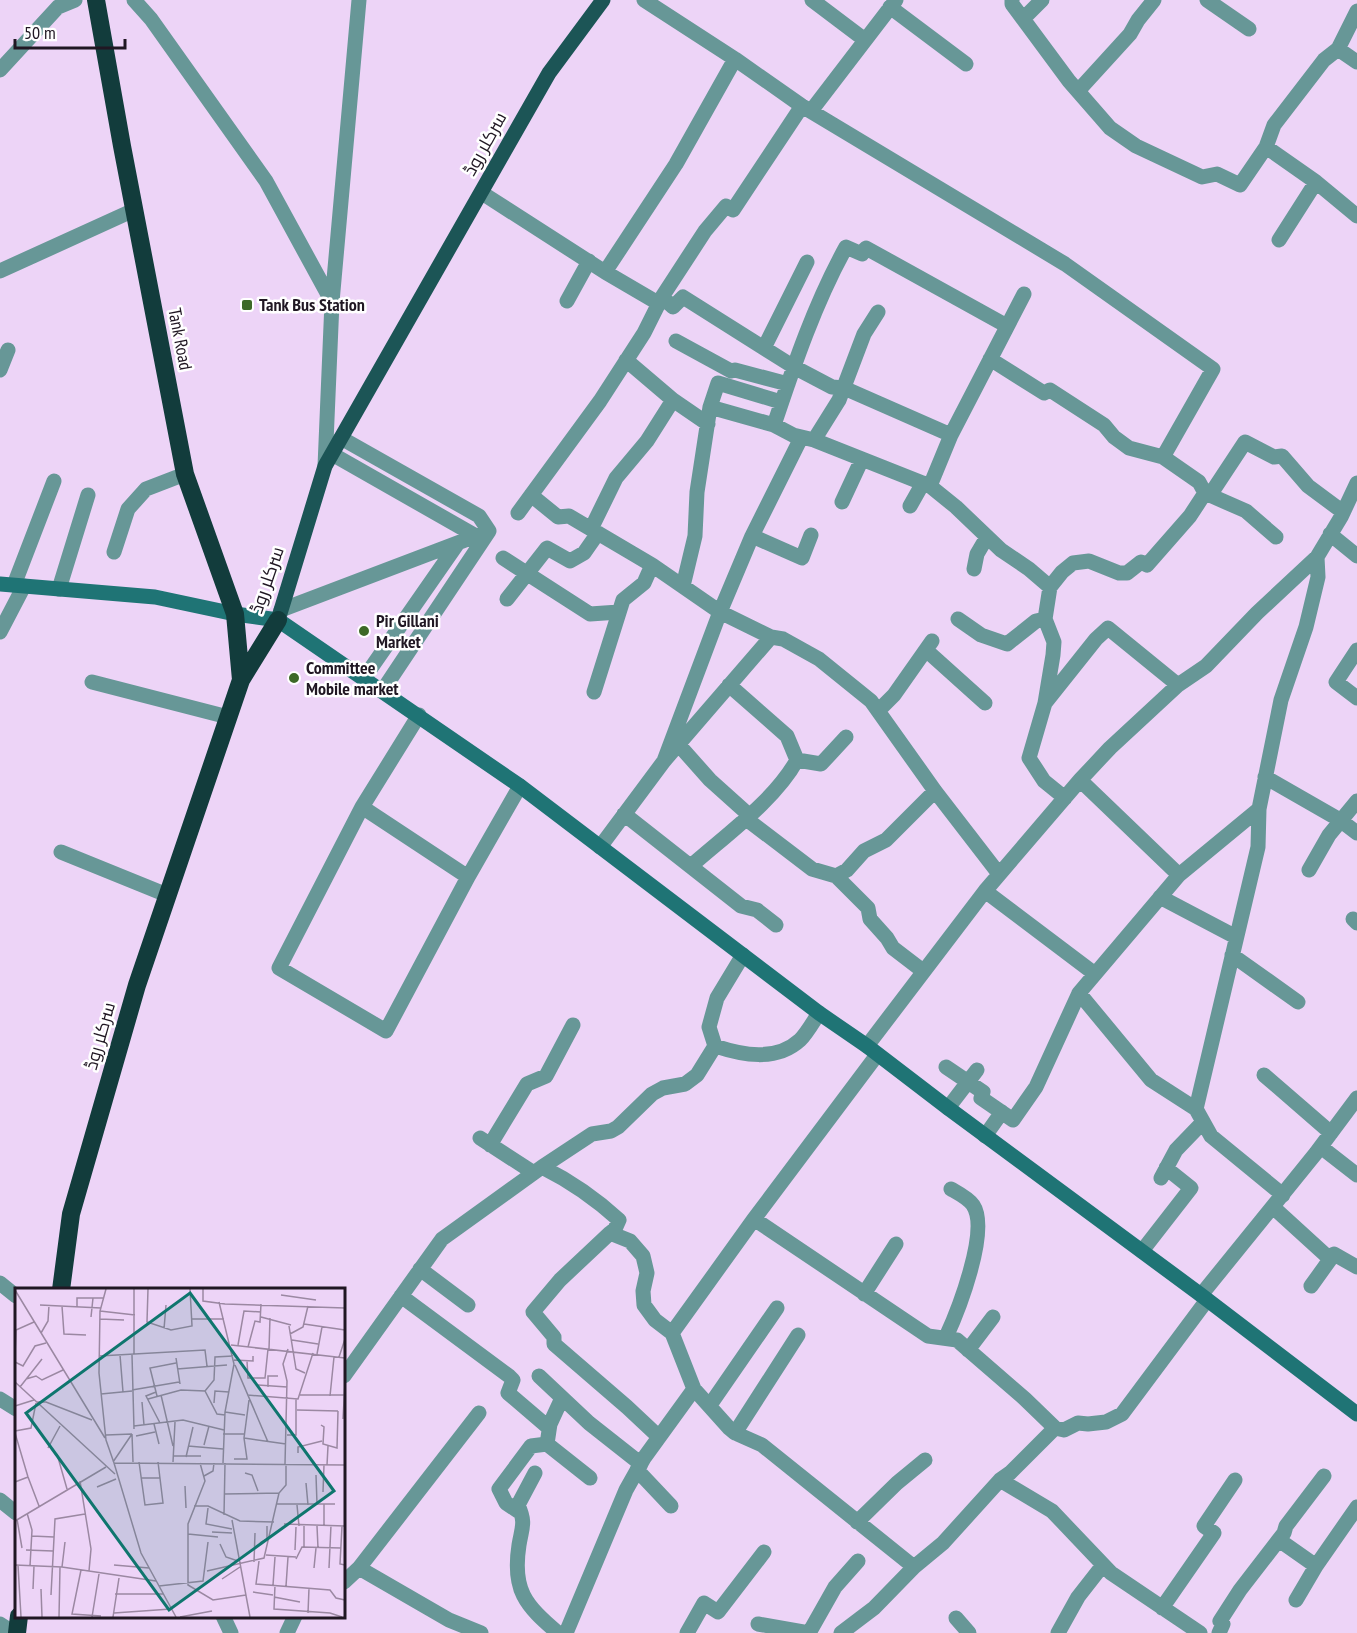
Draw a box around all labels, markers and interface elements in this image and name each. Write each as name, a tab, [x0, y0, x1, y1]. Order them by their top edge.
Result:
scale bar	[15, 12, 124, 50]
text: 50 m	[24, 21, 56, 44]
street label: سرکلر روڈ	[458, 108, 511, 180]
place label: Tank Bus Station	[259, 293, 365, 316]
marker: Tank Bus Station	[240, 298, 254, 312]
street label: Tank Road	[163, 306, 198, 372]
street label: سرکلر روڈ	[244, 543, 289, 616]
place label: Pir Gillani Market	[376, 609, 439, 653]
marker: Pir Gillani Market	[357, 624, 371, 638]
place label: Committee Mobile market	[306, 656, 399, 700]
marker: Committee Mobile market	[287, 671, 301, 685]
street label: سرکلر روڈ	[79, 999, 120, 1072]
inset map	[15, 1288, 345, 1618]

